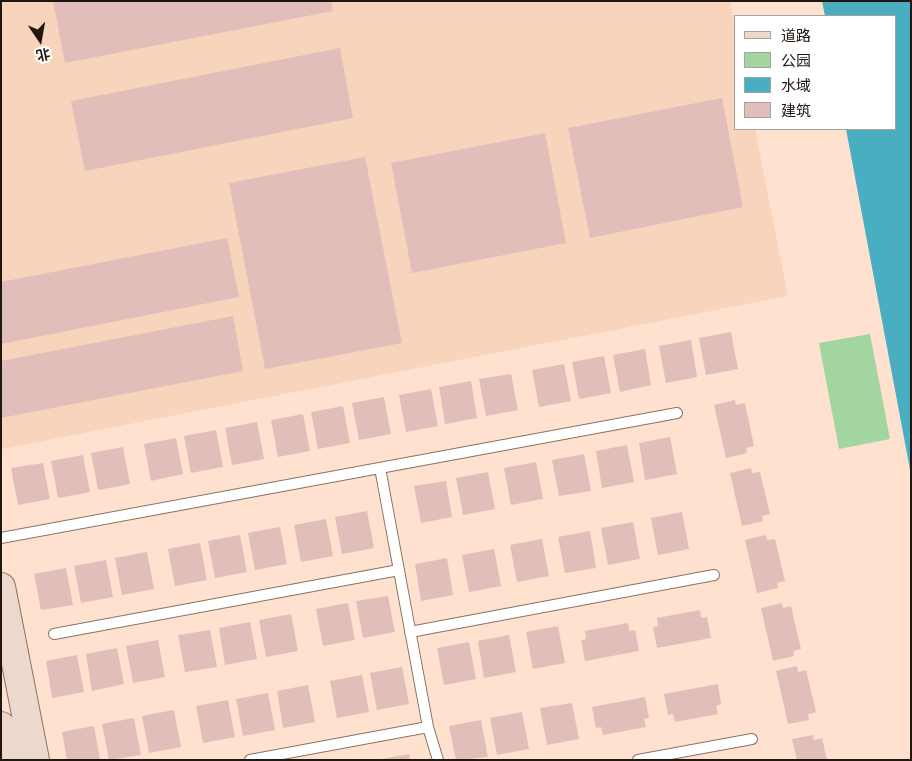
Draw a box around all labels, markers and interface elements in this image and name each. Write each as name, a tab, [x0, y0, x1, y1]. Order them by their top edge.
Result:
north arrow	[15, 15, 65, 65]
legend	[734, 15, 897, 130]
text: 道路	[781, 27, 811, 44]
text: 北	[35, 45, 52, 64]
text: 公园	[781, 52, 811, 69]
text: 水域	[781, 77, 811, 94]
text: 建筑	[781, 102, 811, 119]

